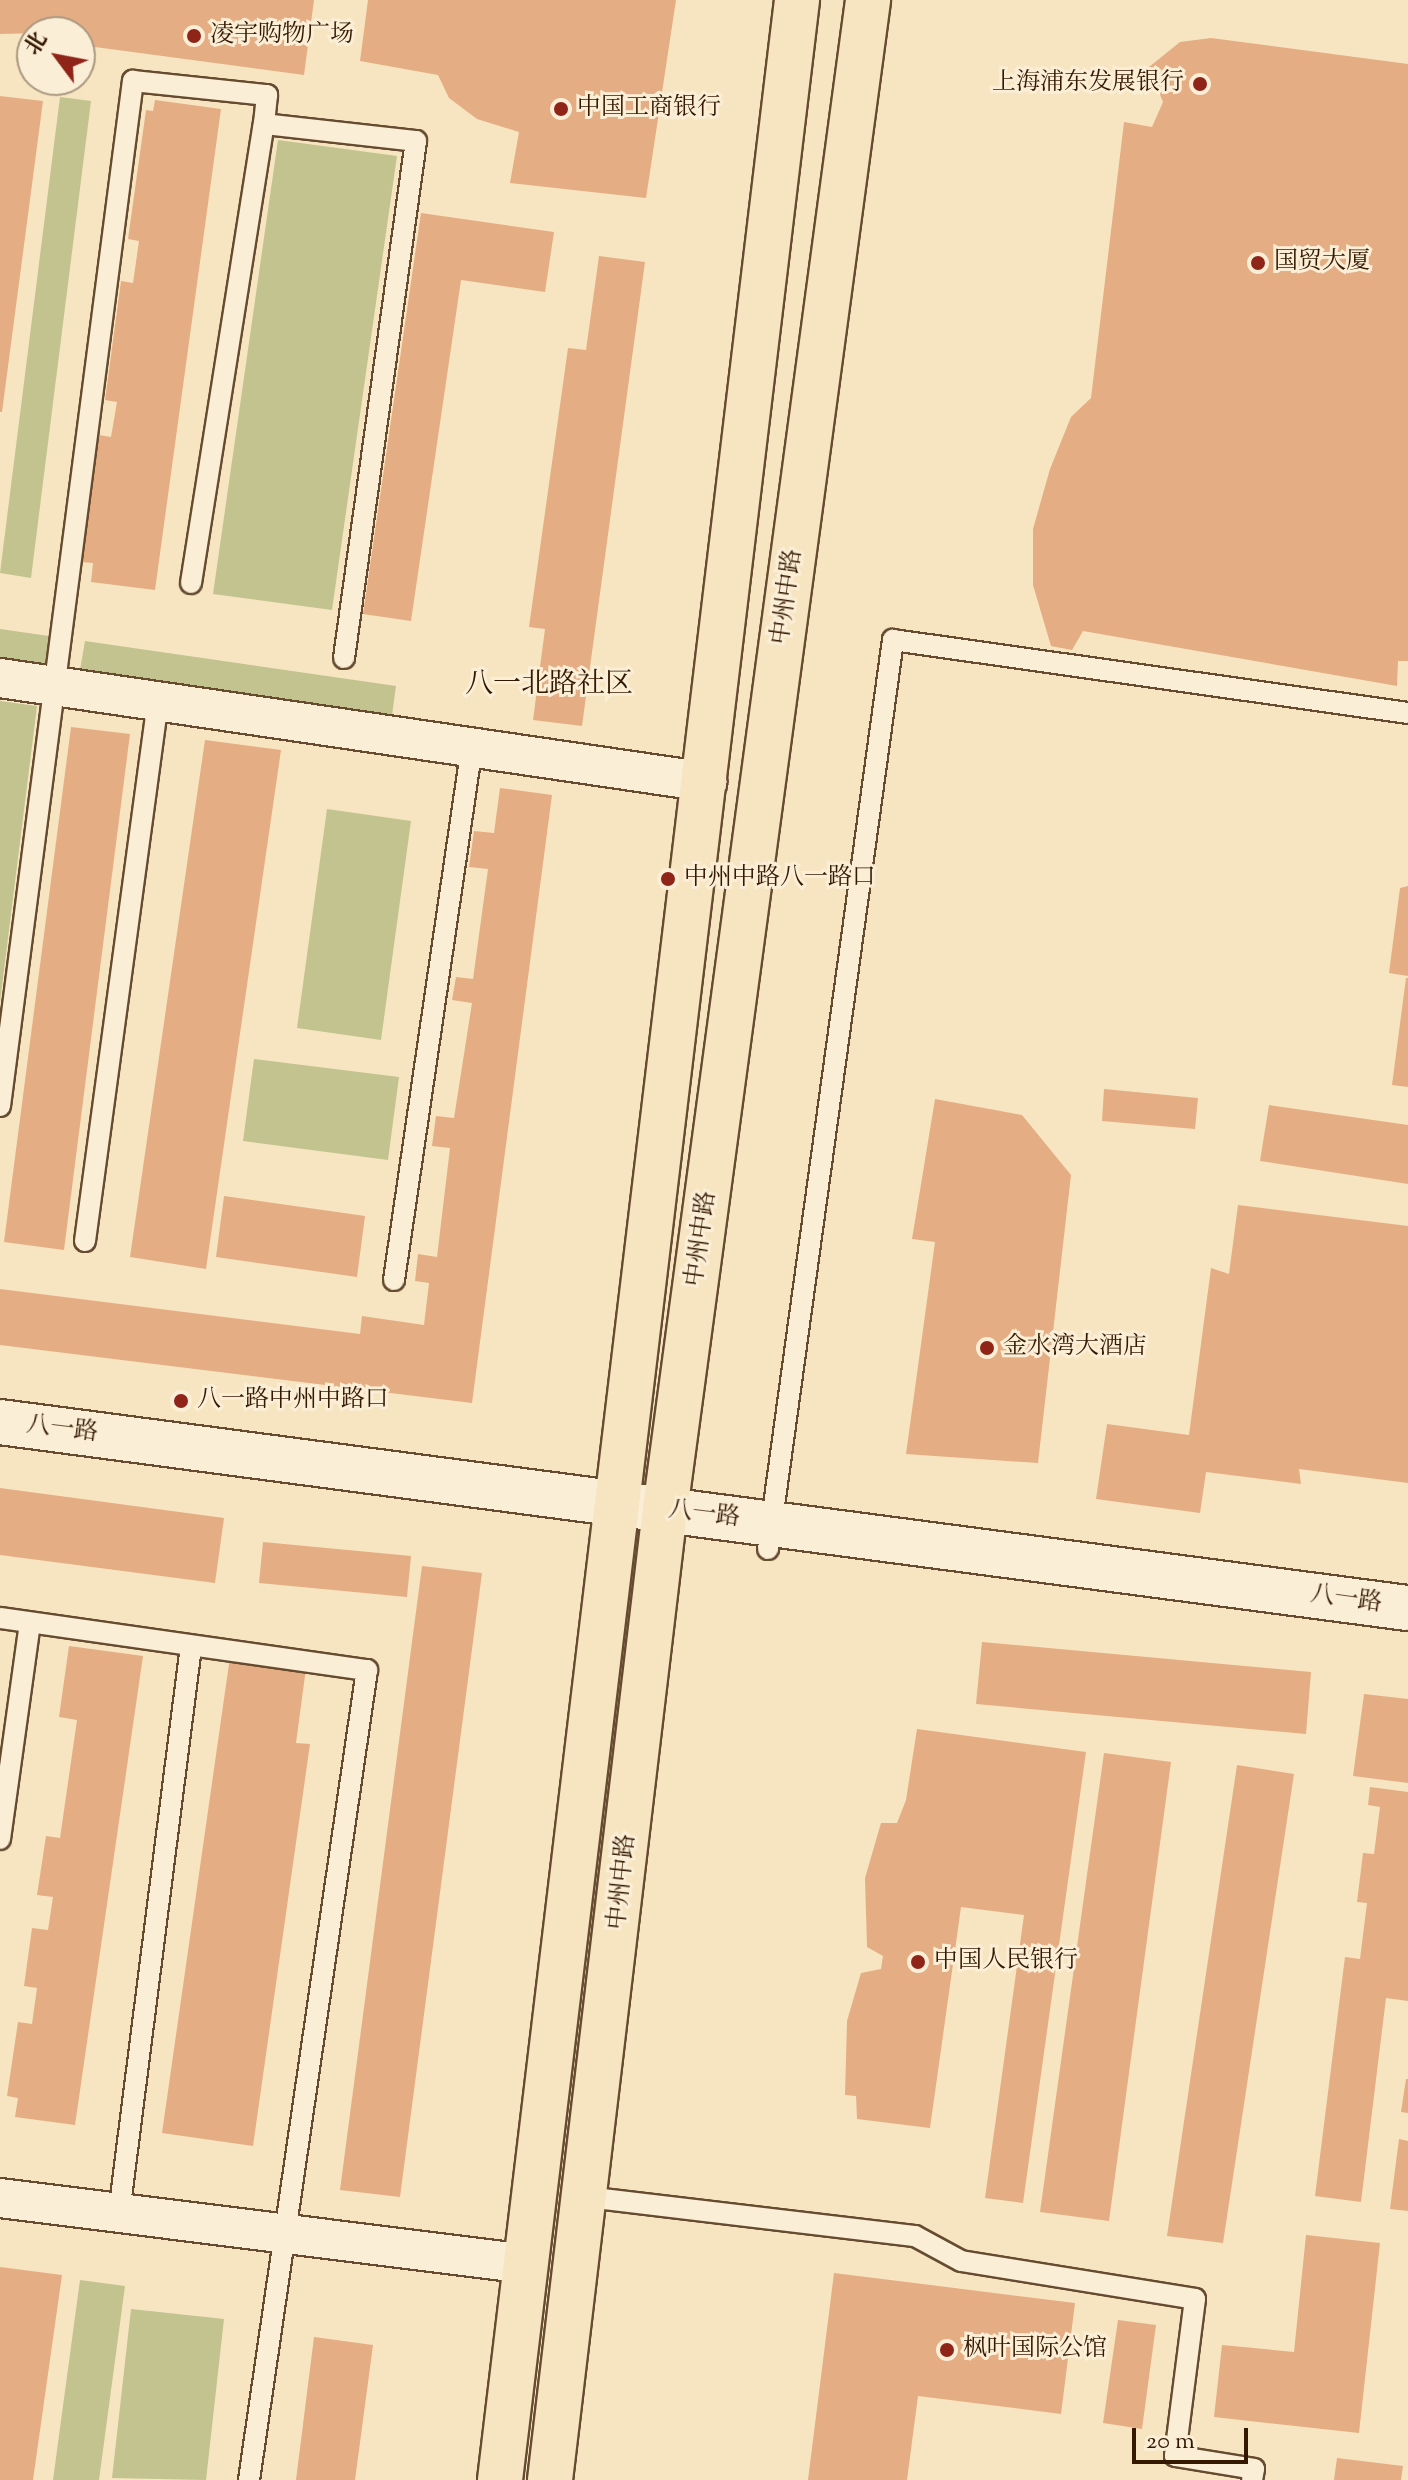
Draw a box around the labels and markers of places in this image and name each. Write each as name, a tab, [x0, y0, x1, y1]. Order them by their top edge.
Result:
place label: 凌宇购物广场	[210, 22, 354, 50]
marker: 凌宇购物广场	[185, 27, 203, 45]
place label: 上海浦东发展银行	[992, 70, 1184, 98]
marker: 上海浦东发展银行	[1191, 75, 1209, 93]
place label: 中国工商银行	[577, 95, 721, 123]
marker: 中国工商银行	[552, 100, 570, 118]
place label: 国贸大厦	[1274, 249, 1370, 277]
marker: 国贸大厦	[1249, 254, 1267, 272]
place label: 中州中路八一路口	[684, 865, 876, 893]
marker: 中州中路八一路口	[659, 870, 677, 888]
place label: 金水湾大酒店	[1003, 1334, 1147, 1362]
marker: 金水湾大酒店	[978, 1339, 996, 1357]
place label: 八一路中州中路口	[197, 1387, 389, 1415]
marker: 八一路中州中路口	[172, 1392, 190, 1410]
place label: 中国人民银行	[934, 1948, 1078, 1976]
marker: 中国人民银行	[909, 1953, 927, 1971]
place label: 枫叶国际公馆	[963, 2336, 1107, 2364]
marker: 枫叶国际公馆	[938, 2341, 956, 2359]

